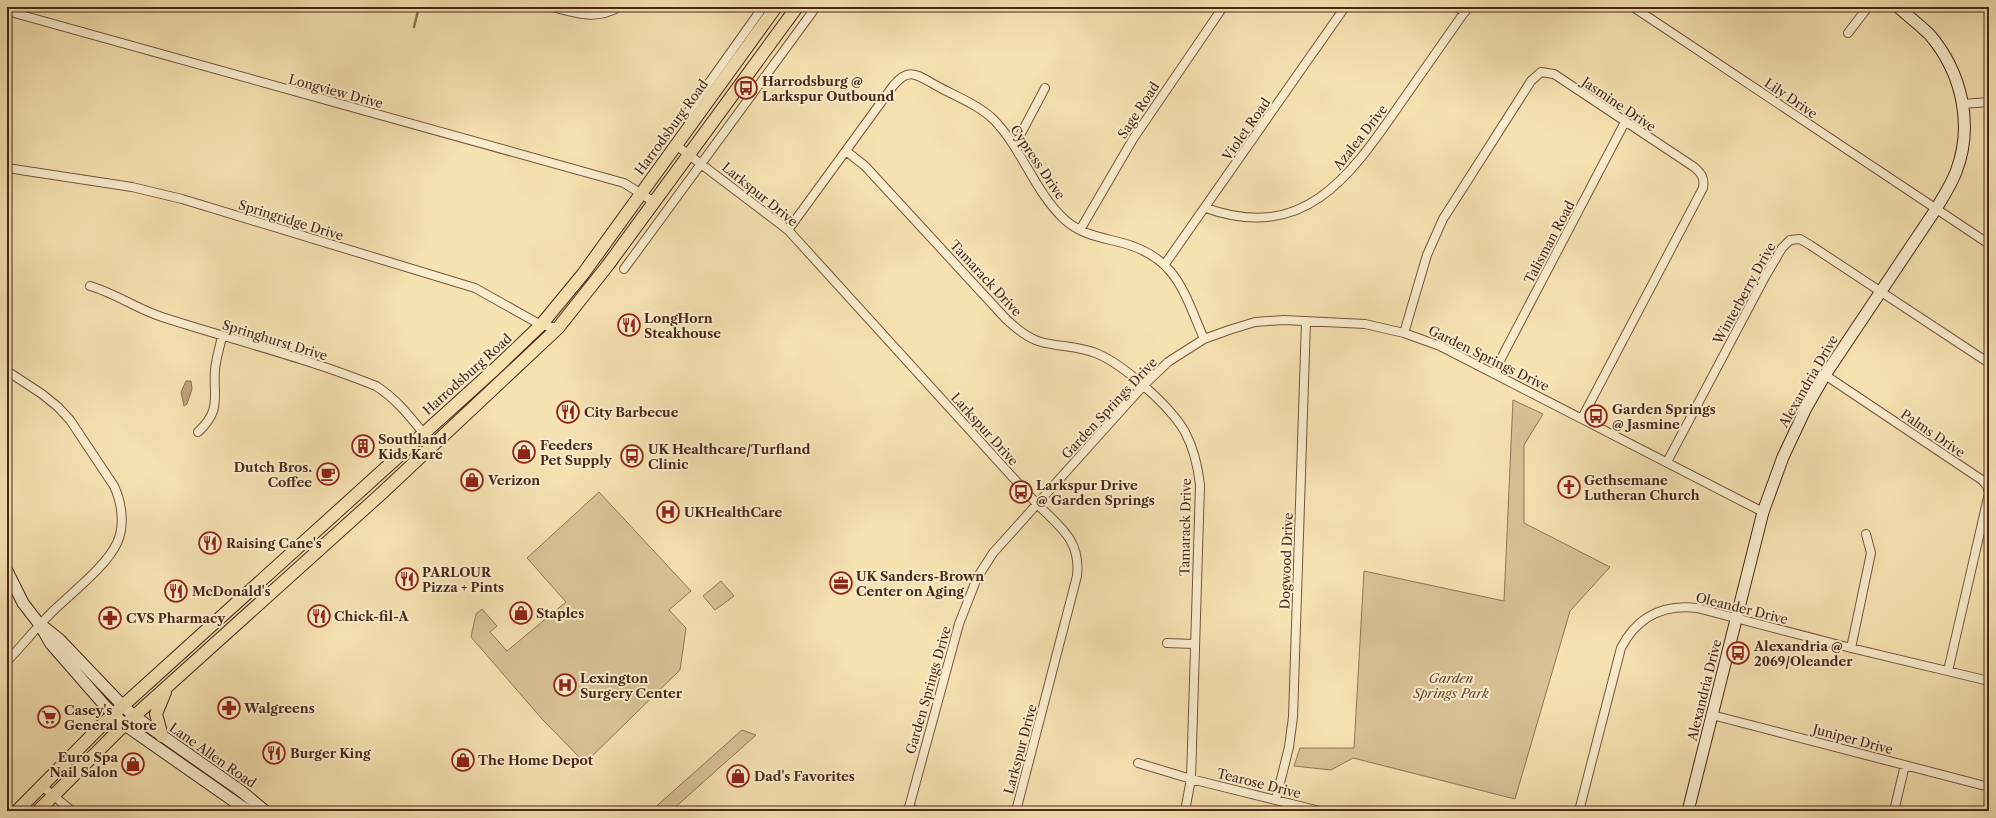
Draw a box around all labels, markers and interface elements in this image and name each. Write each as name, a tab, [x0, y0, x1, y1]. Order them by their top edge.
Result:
street label: Longview Drive	[287, 71, 385, 111]
street label: Jasmine Drive	[1577, 72, 1659, 135]
place label: Harrodsburg @ Larkspur Outbound	[762, 73, 895, 104]
bus stop icon: Harrodsburg @ Larkspur Outbound	[733, 75, 759, 101]
street label: Lily Drive	[1762, 75, 1820, 121]
street label: Harrodsburg Road	[631, 76, 711, 178]
street label: Sage Road	[1114, 79, 1162, 141]
street label: Violet Road	[1218, 95, 1273, 164]
street label: Azalea Drive	[1329, 101, 1390, 174]
street label: Cypress Drive	[1007, 122, 1069, 202]
street label: Larkspur Drive	[719, 159, 801, 229]
street label: Springridge Drive	[237, 196, 345, 244]
street label: Talisman Road	[1520, 198, 1578, 286]
street label: Tamarack Drive	[947, 237, 1025, 319]
street label: Winterberry Drive	[1709, 239, 1779, 348]
place label: LongHorn Steakhouse	[644, 310, 721, 341]
restaurant icon: LongHorn Steakhouse	[616, 312, 642, 338]
street label: Springhurst Drive	[220, 316, 330, 364]
street label: Garden Springs Drive	[1426, 322, 1552, 394]
street label: Harrodsburg Road	[419, 330, 515, 418]
street label: Alexandria Drive	[1775, 332, 1841, 431]
street label: Garden Springs Drive	[1058, 354, 1160, 462]
street label: Larkspur Drive	[948, 389, 1022, 469]
restaurant icon: City Barbecue	[555, 399, 581, 425]
place label: Garden Springs @ Jasmine	[1612, 401, 1716, 432]
bus stop icon: Garden Springs @ Jasmine	[1583, 403, 1609, 429]
place label: City Barbecue	[584, 404, 679, 420]
street label: Palms Drive	[1898, 406, 1968, 460]
place label: Southland Kids Kare	[378, 431, 447, 462]
building icon: Southland Kids Kare	[350, 433, 376, 459]
place label: Feeders Pet Supply	[540, 437, 613, 468]
shop icon: Feeders Pet Supply	[511, 439, 537, 465]
place label: UK Healthcare/Turfland Clinic	[648, 441, 811, 472]
bus stop icon: UK Healthcare/Turfland Clinic	[619, 443, 645, 469]
place label: Dutch Bros. Coffee	[234, 459, 312, 490]
cafe icon: Dutch Bros. Coffee	[315, 461, 341, 487]
shop icon: Verizon	[459, 467, 485, 493]
place label: Verizon	[487, 472, 540, 488]
place label: Gethsemane Lutheran Church	[1584, 472, 1700, 503]
church icon: Gethsemane Lutheran Church	[1556, 474, 1582, 500]
place label: Larkspur Drive @ Garden Springs	[1036, 477, 1155, 508]
street label: Tamarack Drive	[1176, 478, 1194, 576]
bus stop icon: Larkspur Drive @ Garden Springs	[1008, 479, 1034, 505]
hospital icon: UKHealthCare	[655, 499, 681, 525]
place label: UKHealthCare	[684, 504, 783, 520]
street label: Dogwood Drive	[1276, 512, 1296, 610]
restaurant icon: Raising Cane's	[197, 530, 223, 556]
place label: Raising Cane's	[226, 535, 322, 551]
place label: PARLOUR Pizza + Pints	[422, 564, 504, 595]
restaurant icon: PARLOUR Pizza + Pints	[394, 566, 420, 592]
place label: UK Sanders-Brown Center on Aging	[856, 568, 984, 599]
office icon: UK Sanders-Brown Center on Aging	[828, 570, 854, 596]
restaurant icon: McDonald's	[163, 578, 189, 604]
place label: McDonald's	[192, 583, 271, 599]
street label: Oleander Drive	[1694, 589, 1790, 627]
shop icon: Staples	[508, 600, 534, 626]
restaurant icon: Chick-fil-A	[306, 603, 332, 629]
pharmacy icon: CVS Pharmacy	[97, 605, 123, 631]
place label: Staples	[536, 605, 584, 621]
place label: Chick-fil-A	[334, 608, 410, 624]
place label: CVS Pharmacy	[126, 610, 226, 626]
street label: Garden Springs Drive	[902, 624, 954, 756]
street label: Alexandria Drive	[1683, 638, 1724, 743]
place label: Alexandria @ 2069/Oleander	[1753, 638, 1853, 669]
bus stop icon: Alexandria @ 2069/Oleander	[1725, 640, 1751, 666]
place label: Lexington Surgery Center	[580, 670, 683, 701]
park label: Garden Springs Park	[1412, 670, 1489, 701]
hospital icon: Lexington Surgery Center	[552, 672, 578, 698]
pharmacy icon: Walgreens	[216, 695, 242, 721]
place label: Walgreens	[243, 700, 315, 716]
place label: Casey's General Store	[64, 702, 157, 733]
street label: Larkspur Drive	[1000, 702, 1040, 796]
supermarket icon: Casey's General Store	[36, 704, 62, 730]
street label: Lane Allen Road	[167, 719, 259, 791]
street label: Juniper Drive	[1809, 720, 1895, 757]
restaurant icon: Burger King	[261, 740, 287, 766]
place label: Burger King	[290, 745, 371, 761]
shop icon: The Home Depot	[450, 747, 476, 773]
place label: Euro Spa Nail Salon	[49, 749, 118, 780]
shop icon: Euro Spa Nail Salon	[120, 751, 146, 777]
place label: The Home Depot	[478, 752, 594, 768]
shop icon: Dad's Favorites	[725, 763, 751, 789]
street label: Tearose Drive	[1215, 765, 1303, 801]
place label: Dad's Favorites	[754, 768, 855, 784]

